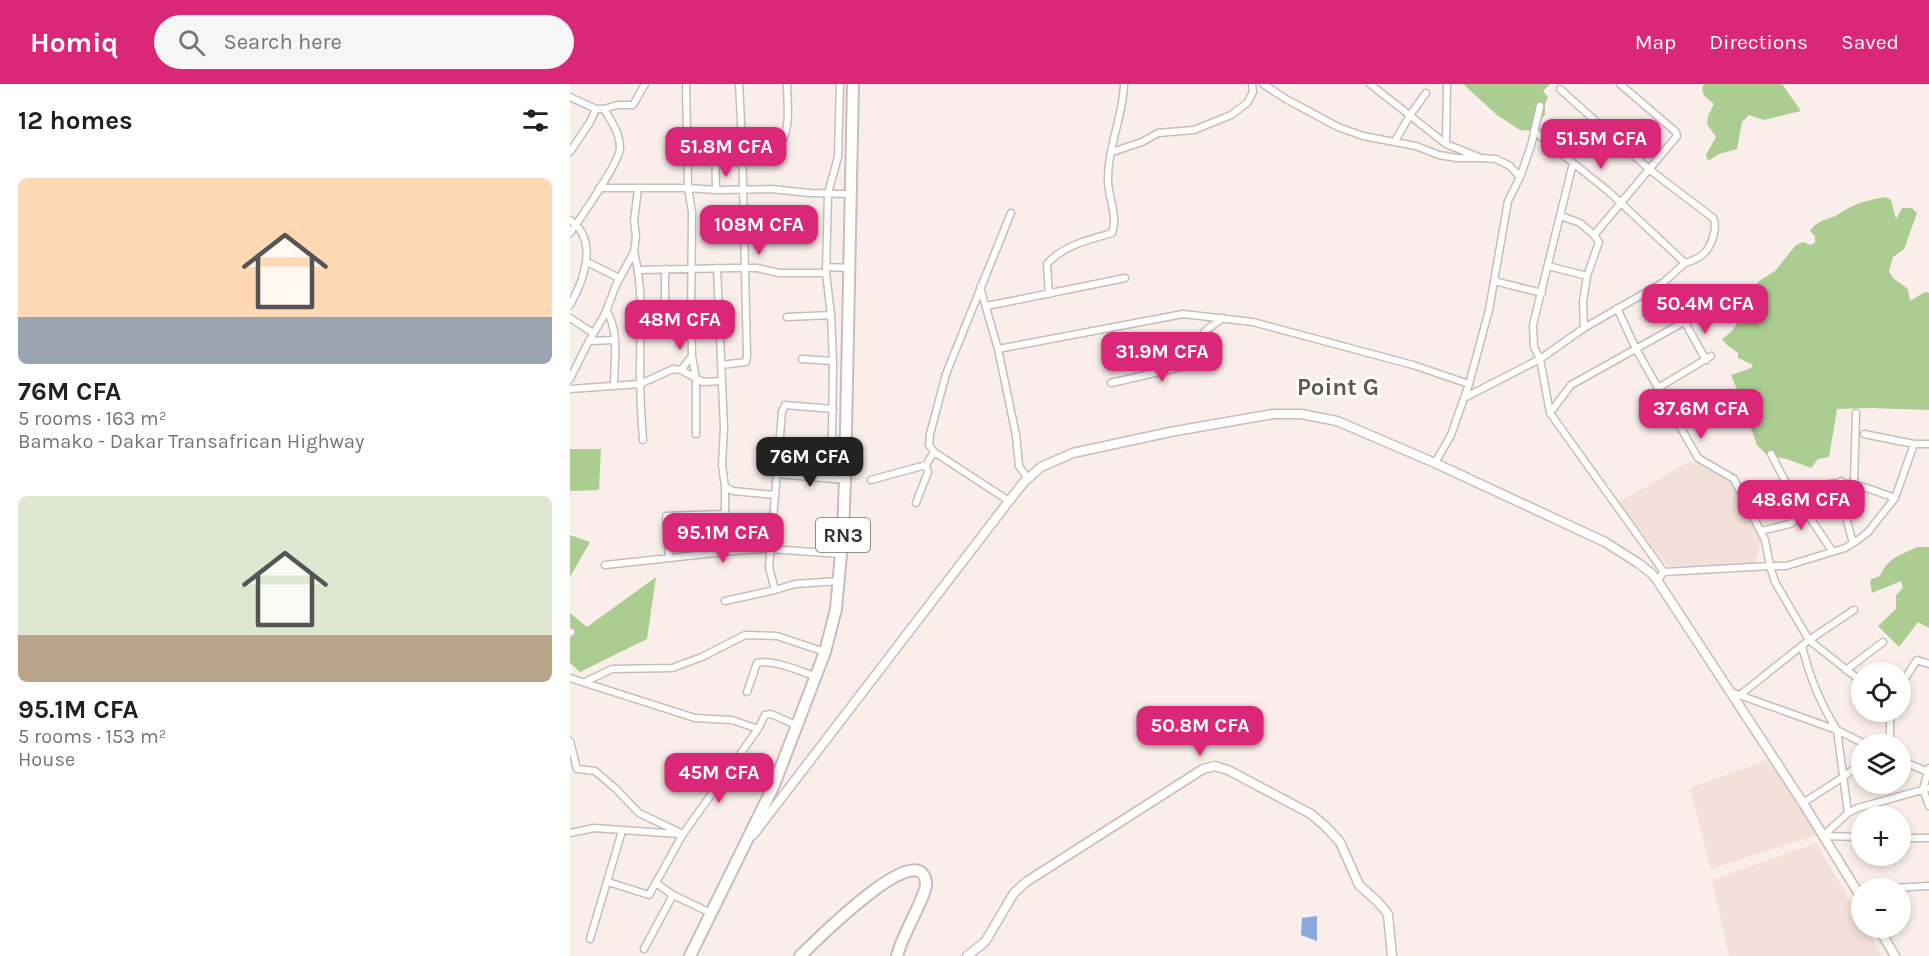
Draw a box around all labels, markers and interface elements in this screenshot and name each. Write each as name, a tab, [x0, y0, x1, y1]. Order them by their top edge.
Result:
search box	[154, 15, 574, 69]
text: Homiq	[30, 26, 118, 59]
icon: search	[175, 26, 208, 59]
text: Search here	[223, 29, 342, 55]
text: Map	[1635, 30, 1676, 54]
text: Directions	[1709, 30, 1808, 54]
text: Saved	[1841, 30, 1899, 54]
icon: filters	[519, 104, 552, 137]
text: 12 homes	[18, 105, 133, 136]
pin: 51.5M CFA	[1532, 119, 1670, 170]
pin: 51.8M CFA	[657, 127, 795, 178]
text: 51.5M CFA	[1555, 127, 1647, 150]
text: 51.8M CFA	[679, 135, 773, 158]
pin: 108M CFA	[697, 205, 821, 256]
text: 108M CFA	[714, 213, 804, 236]
icon: home	[231, 217, 339, 325]
pin: 50.4M CFA	[1636, 284, 1774, 335]
text: 50.4M CFA	[1656, 292, 1754, 315]
pin: 48M CFA	[625, 300, 735, 351]
text: 48M CFA	[639, 308, 721, 331]
pin: 31.9M CFA	[1093, 332, 1231, 383]
text: 31.9M CFA	[1115, 340, 1209, 363]
district label: Point G	[1297, 373, 1379, 401]
text: 76M CFA	[18, 376, 121, 407]
pin: 37.6M CFA	[1632, 389, 1770, 440]
text: 37.6M CFA	[1653, 397, 1749, 420]
text: 5 rooms · 163 m²	[18, 407, 167, 430]
text: Bamako - Dakar Transafrican Highway	[18, 430, 364, 453]
pin: 76M CFA	[755, 437, 865, 488]
text: 76M CFA	[770, 445, 850, 468]
pin: 48.6M CFA	[1732, 480, 1870, 531]
text: 48.6M CFA	[1752, 488, 1850, 511]
pin: 95.1M CFA	[654, 513, 792, 564]
road number: RN3	[816, 518, 870, 552]
text: 95.1M CFA	[677, 521, 769, 544]
icon: home	[231, 535, 339, 643]
map controls	[1851, 662, 1911, 938]
button: locate	[1851, 662, 1911, 722]
text: 95.1M CFA	[18, 694, 138, 725]
pin: 50.8M CFA	[1131, 706, 1269, 757]
text: 50.8M CFA	[1151, 714, 1249, 737]
text: 5 rooms · 153 m²	[18, 725, 167, 748]
button: layers	[1851, 734, 1911, 794]
text: House	[18, 748, 75, 771]
pin: 45M CFA	[664, 753, 774, 804]
text: 45M CFA	[679, 761, 759, 784]
button: +	[1851, 806, 1911, 866]
button: −	[1851, 878, 1911, 938]

